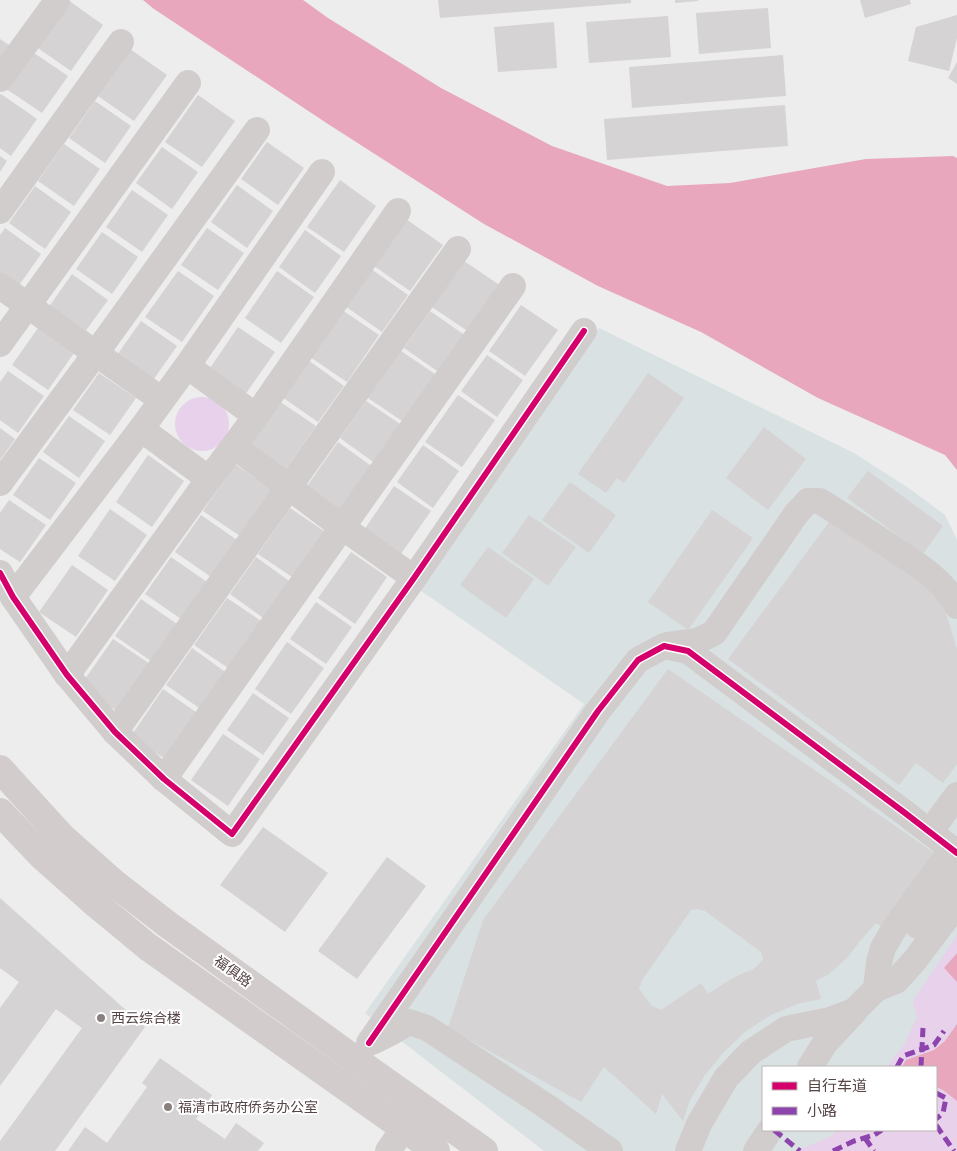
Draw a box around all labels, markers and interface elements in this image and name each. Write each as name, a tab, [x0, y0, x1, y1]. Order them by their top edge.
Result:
street label: 福俱路	[211, 951, 255, 990]
place label: 西云综合楼	[111, 1009, 181, 1026]
marker: 西云综合楼	[95, 1012, 107, 1024]
legend	[762, 1066, 937, 1131]
text: 自行车道	[807, 1076, 867, 1094]
place label: 福清市政府侨务办公室	[178, 1098, 318, 1115]
marker: 福清市政府侨务办公室	[162, 1101, 174, 1113]
text: 小路	[807, 1101, 837, 1119]

